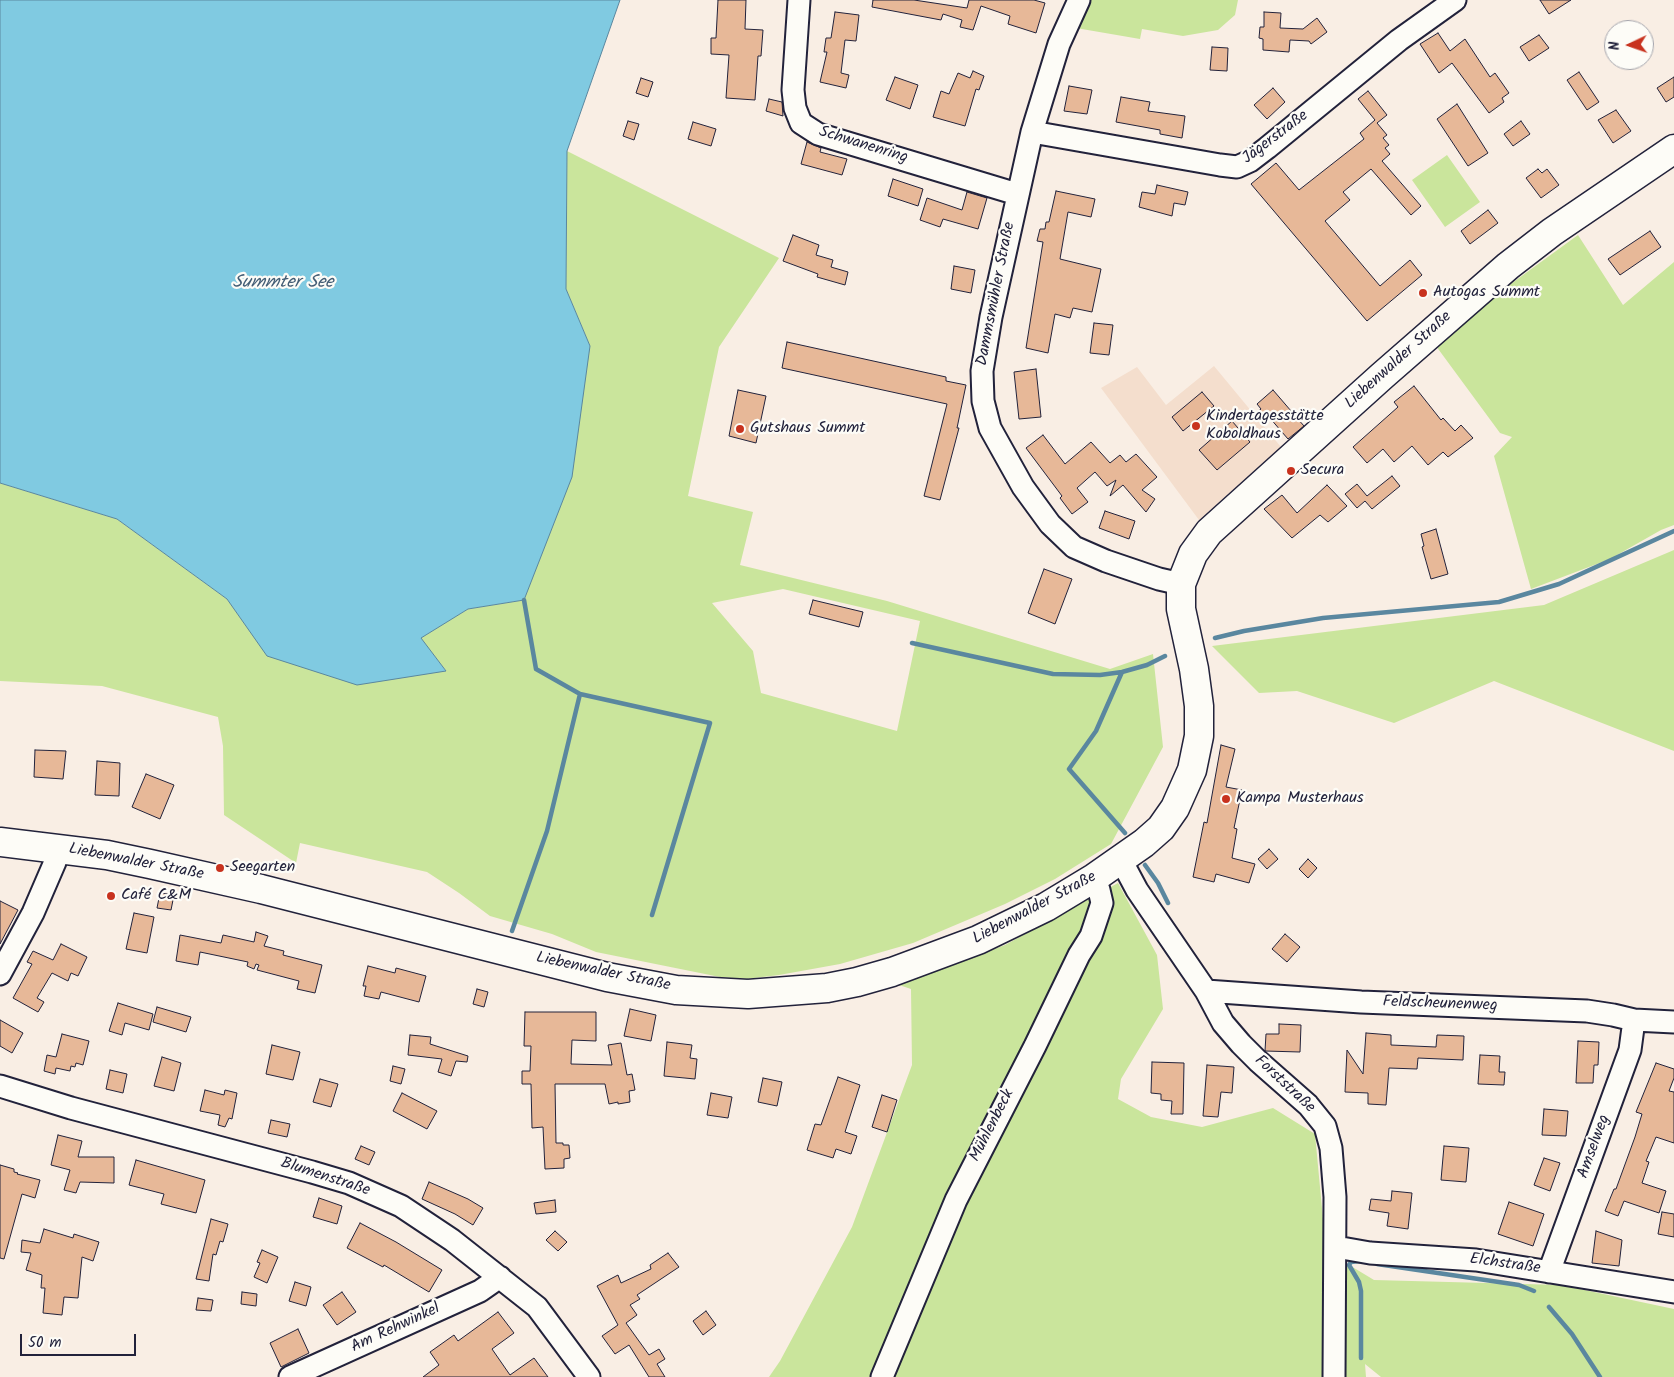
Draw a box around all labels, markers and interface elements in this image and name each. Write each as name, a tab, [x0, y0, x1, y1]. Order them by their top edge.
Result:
north arrow	[1604, 20, 1654, 70]
text: N	[1604, 41, 1626, 51]
street label: Jägerstraße	[1239, 107, 1313, 169]
street label: Schwanenring	[816, 123, 910, 169]
street label: Dammsmühler Straße	[974, 221, 1020, 367]
water label: Summter See	[233, 273, 333, 295]
place label: Autogas Summt	[1433, 283, 1540, 303]
marker: Autogas Summt	[1417, 287, 1429, 299]
street label: Liebenwalder Straße	[1342, 308, 1456, 414]
place label: Kindertagesstätte Koboldhaus	[1206, 407, 1324, 445]
place label: Gutshaus Summt	[750, 419, 865, 439]
marker: Kindertagesstätte Koboldhaus	[1190, 420, 1202, 432]
marker: Gutshaus Summt	[734, 423, 746, 435]
place label: Secura	[1301, 461, 1344, 481]
marker: Secura	[1285, 465, 1297, 477]
place label: Kampa Musterhaus	[1236, 789, 1364, 809]
marker: Kampa Musterhaus	[1220, 793, 1232, 805]
street label: Liebenwalder Straße	[67, 841, 205, 885]
place label: Seegarten	[230, 858, 295, 878]
marker: Seegarten	[214, 862, 226, 874]
street label: Liebenwalder Straße	[970, 868, 1100, 950]
place label: Café C&M	[121, 886, 191, 906]
marker: Café C&M	[105, 890, 117, 902]
street label: Liebenwalder Straße	[534, 949, 672, 997]
street label: Feldscheunenweg	[1382, 993, 1498, 1017]
street label: Forststraße	[1250, 1052, 1318, 1118]
street label: Mühlenbeck	[967, 1087, 1019, 1165]
street label: Amselweg	[1575, 1113, 1615, 1181]
street label: Blumenstraße	[278, 1155, 372, 1201]
street label: Elchstraße	[1468, 1251, 1542, 1279]
street label: Am Rehwinkel	[349, 1300, 443, 1358]
scale bar	[22, 1324, 139, 1356]
text: 50 m	[28, 1331, 62, 1355]

